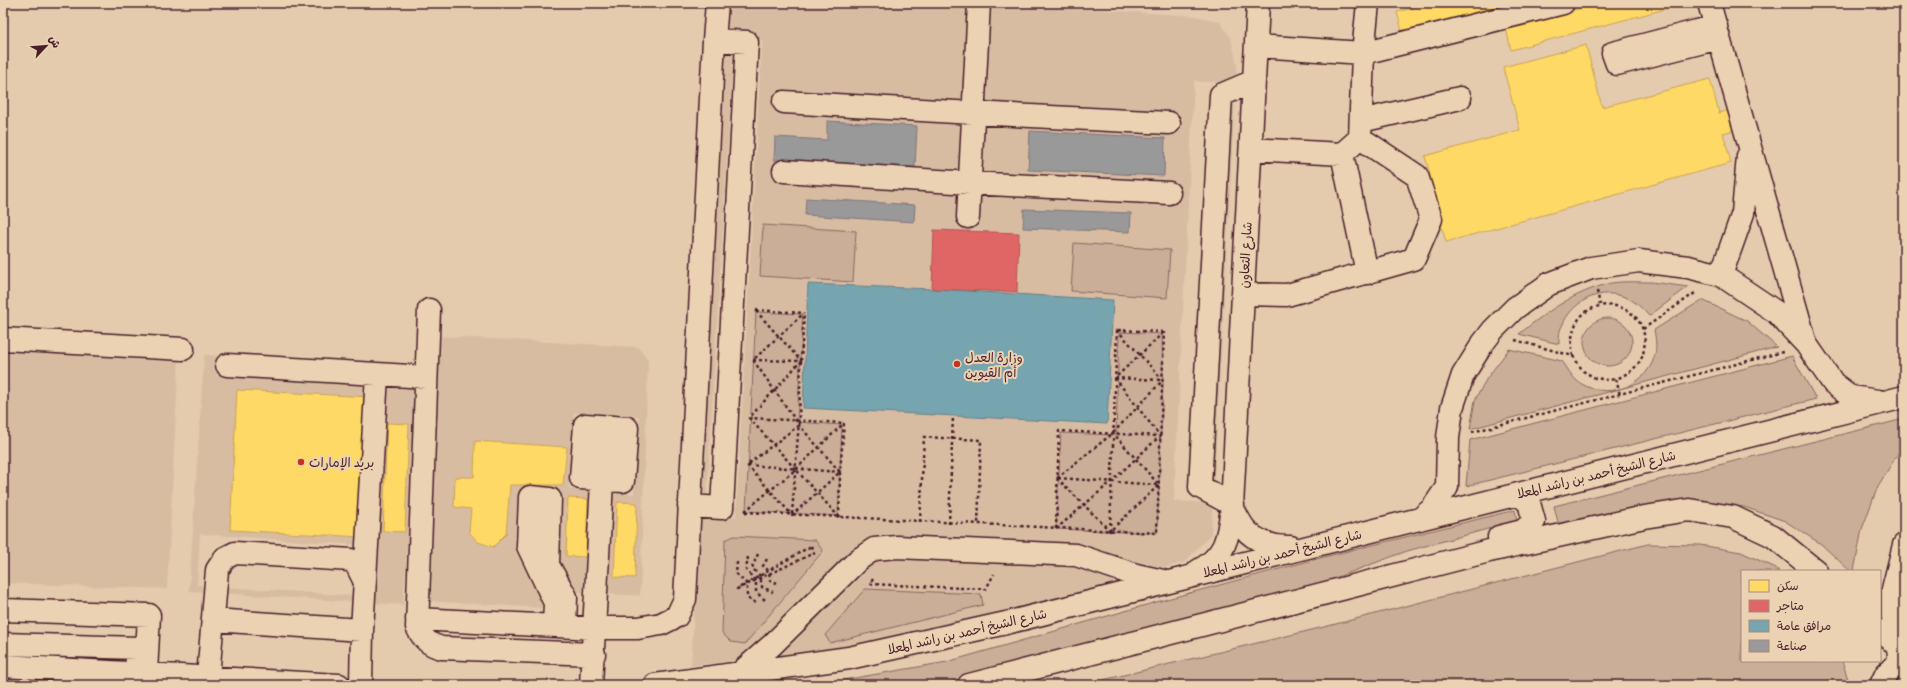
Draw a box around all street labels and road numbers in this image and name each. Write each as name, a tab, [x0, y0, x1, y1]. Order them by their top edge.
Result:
street label: شارع التعاون	[1238, 221, 1257, 289]
street label: شارع الشيخ أحمد بن راشد المعلا	[1515, 447, 1678, 503]
street label: شارع الشيخ أحمد بن راشد المعلا	[1201, 526, 1364, 582]
street label: شارع الشيخ أحمد بن راشد المعلا	[886, 606, 1049, 659]

